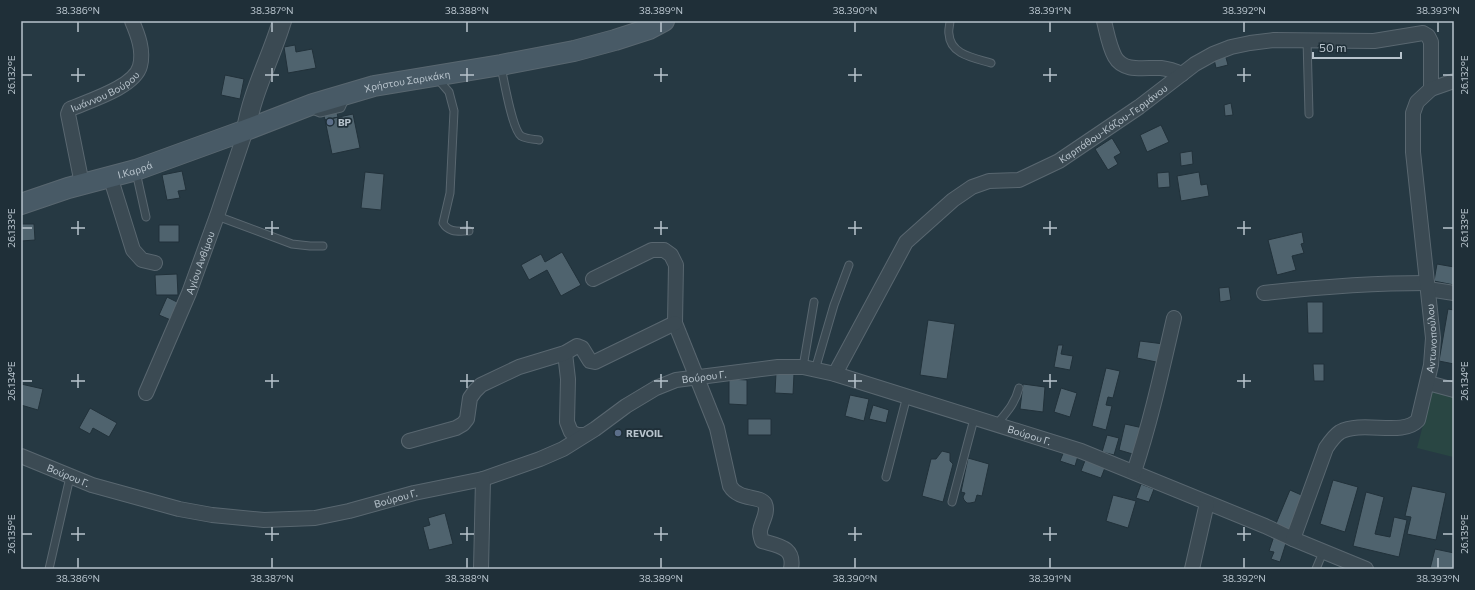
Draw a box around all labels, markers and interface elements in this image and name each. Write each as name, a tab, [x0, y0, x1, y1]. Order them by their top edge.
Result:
text: 38.386°N	[56, 4, 100, 16]
text: 38.387°N	[250, 4, 294, 16]
text: 38.388°N	[445, 4, 489, 16]
text: 38.389°N	[639, 4, 683, 16]
text: 38.390°N	[833, 4, 877, 16]
text: 38.391°N	[1029, 4, 1071, 16]
text: 38.392°N	[1222, 4, 1266, 16]
text: 38.393°N	[1416, 4, 1460, 16]
scale bar	[1313, 34, 1401, 60]
text: 50 m	[1319, 40, 1347, 54]
text: 26.132°E	[5, 55, 17, 95]
text: 26.132°E	[1458, 55, 1470, 95]
street label: Χρήστου Σαρικάκη	[363, 68, 451, 95]
street label: Ιωάννου Βούρου	[69, 69, 142, 114]
street label: Καρπάθου-Κάζου-Γερμάνου	[1056, 81, 1170, 165]
place label: BP	[338, 116, 352, 128]
marker: BP	[325, 117, 335, 127]
street label: Ι.Καρρά	[116, 159, 154, 181]
text: 26.133°E	[5, 208, 17, 248]
text: 26.133°E	[1458, 208, 1470, 248]
street label: Αγίου Ανθίμου	[183, 229, 217, 296]
street label: Αντωνοπούλου	[1423, 303, 1439, 374]
text: 26.134°E	[5, 361, 17, 401]
text: 26.134°E	[1458, 361, 1470, 401]
street label: Βούρου Γ.	[681, 368, 727, 385]
street label: Βούρου Γ.	[1006, 422, 1053, 447]
place label: REVOIL	[626, 427, 663, 439]
marker: REVOIL	[613, 428, 623, 438]
street label: Βούρου Γ.	[45, 461, 91, 489]
street label: Βούρου Γ.	[373, 486, 419, 510]
text: 26.135°E	[5, 514, 17, 554]
text: 26.135°E	[1458, 514, 1470, 554]
text: 38.386°N	[56, 572, 100, 584]
text: 38.387°N	[250, 572, 294, 584]
text: 38.388°N	[445, 572, 489, 584]
text: 38.389°N	[639, 572, 683, 584]
text: 38.390°N	[833, 572, 877, 584]
text: 38.391°N	[1029, 572, 1071, 584]
text: 38.392°N	[1222, 572, 1266, 584]
text: 38.393°N	[1416, 572, 1460, 584]

